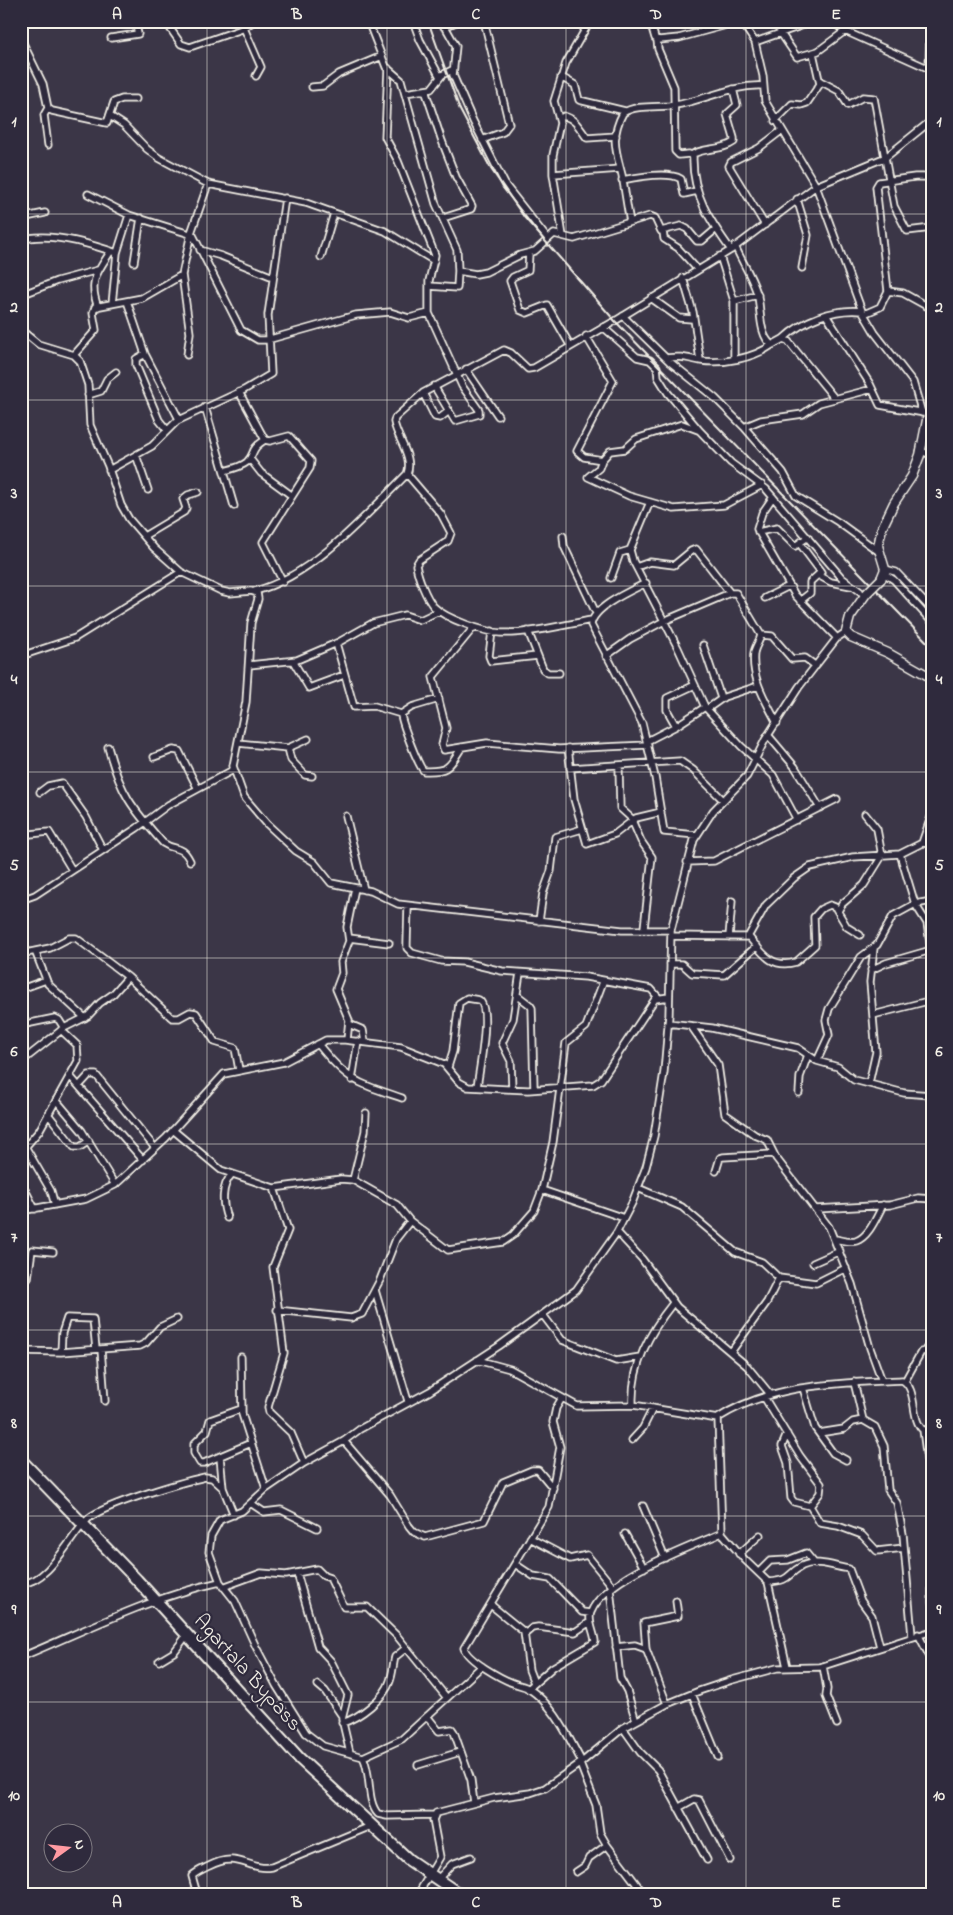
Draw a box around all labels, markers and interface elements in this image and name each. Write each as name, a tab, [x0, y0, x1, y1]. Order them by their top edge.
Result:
text: A	[112, 3, 122, 27]
text: B	[291, 3, 303, 27]
text: C	[472, 3, 481, 27]
text: D	[649, 3, 662, 27]
text: E	[831, 3, 841, 27]
text: 1	[11, 110, 17, 134]
text: 1	[936, 110, 942, 134]
text: 2	[9, 296, 18, 320]
text: 2	[934, 296, 943, 320]
text: 3	[10, 482, 18, 506]
text: 3	[935, 482, 943, 506]
text: 4	[10, 668, 18, 692]
text: 4	[935, 668, 943, 692]
text: 5	[9, 854, 19, 878]
text: 5	[934, 854, 944, 878]
text: 6	[9, 1040, 18, 1064]
text: 6	[934, 1040, 943, 1064]
text: 7	[11, 1226, 18, 1250]
text: 7	[936, 1226, 943, 1250]
text: 8	[10, 1412, 17, 1436]
text: 8	[935, 1412, 942, 1436]
text: 9	[11, 1598, 17, 1622]
text: 9	[936, 1598, 942, 1622]
street label: Agartala Bypass	[185, 1608, 308, 1740]
text: 10	[8, 1784, 20, 1808]
text: 10	[933, 1784, 945, 1808]
north arrow	[42, 1822, 92, 1872]
text: N	[68, 1838, 90, 1852]
text: A	[112, 1891, 122, 1915]
text: B	[291, 1891, 303, 1915]
text: C	[472, 1891, 481, 1915]
text: D	[649, 1891, 662, 1915]
text: E	[831, 1891, 841, 1915]

